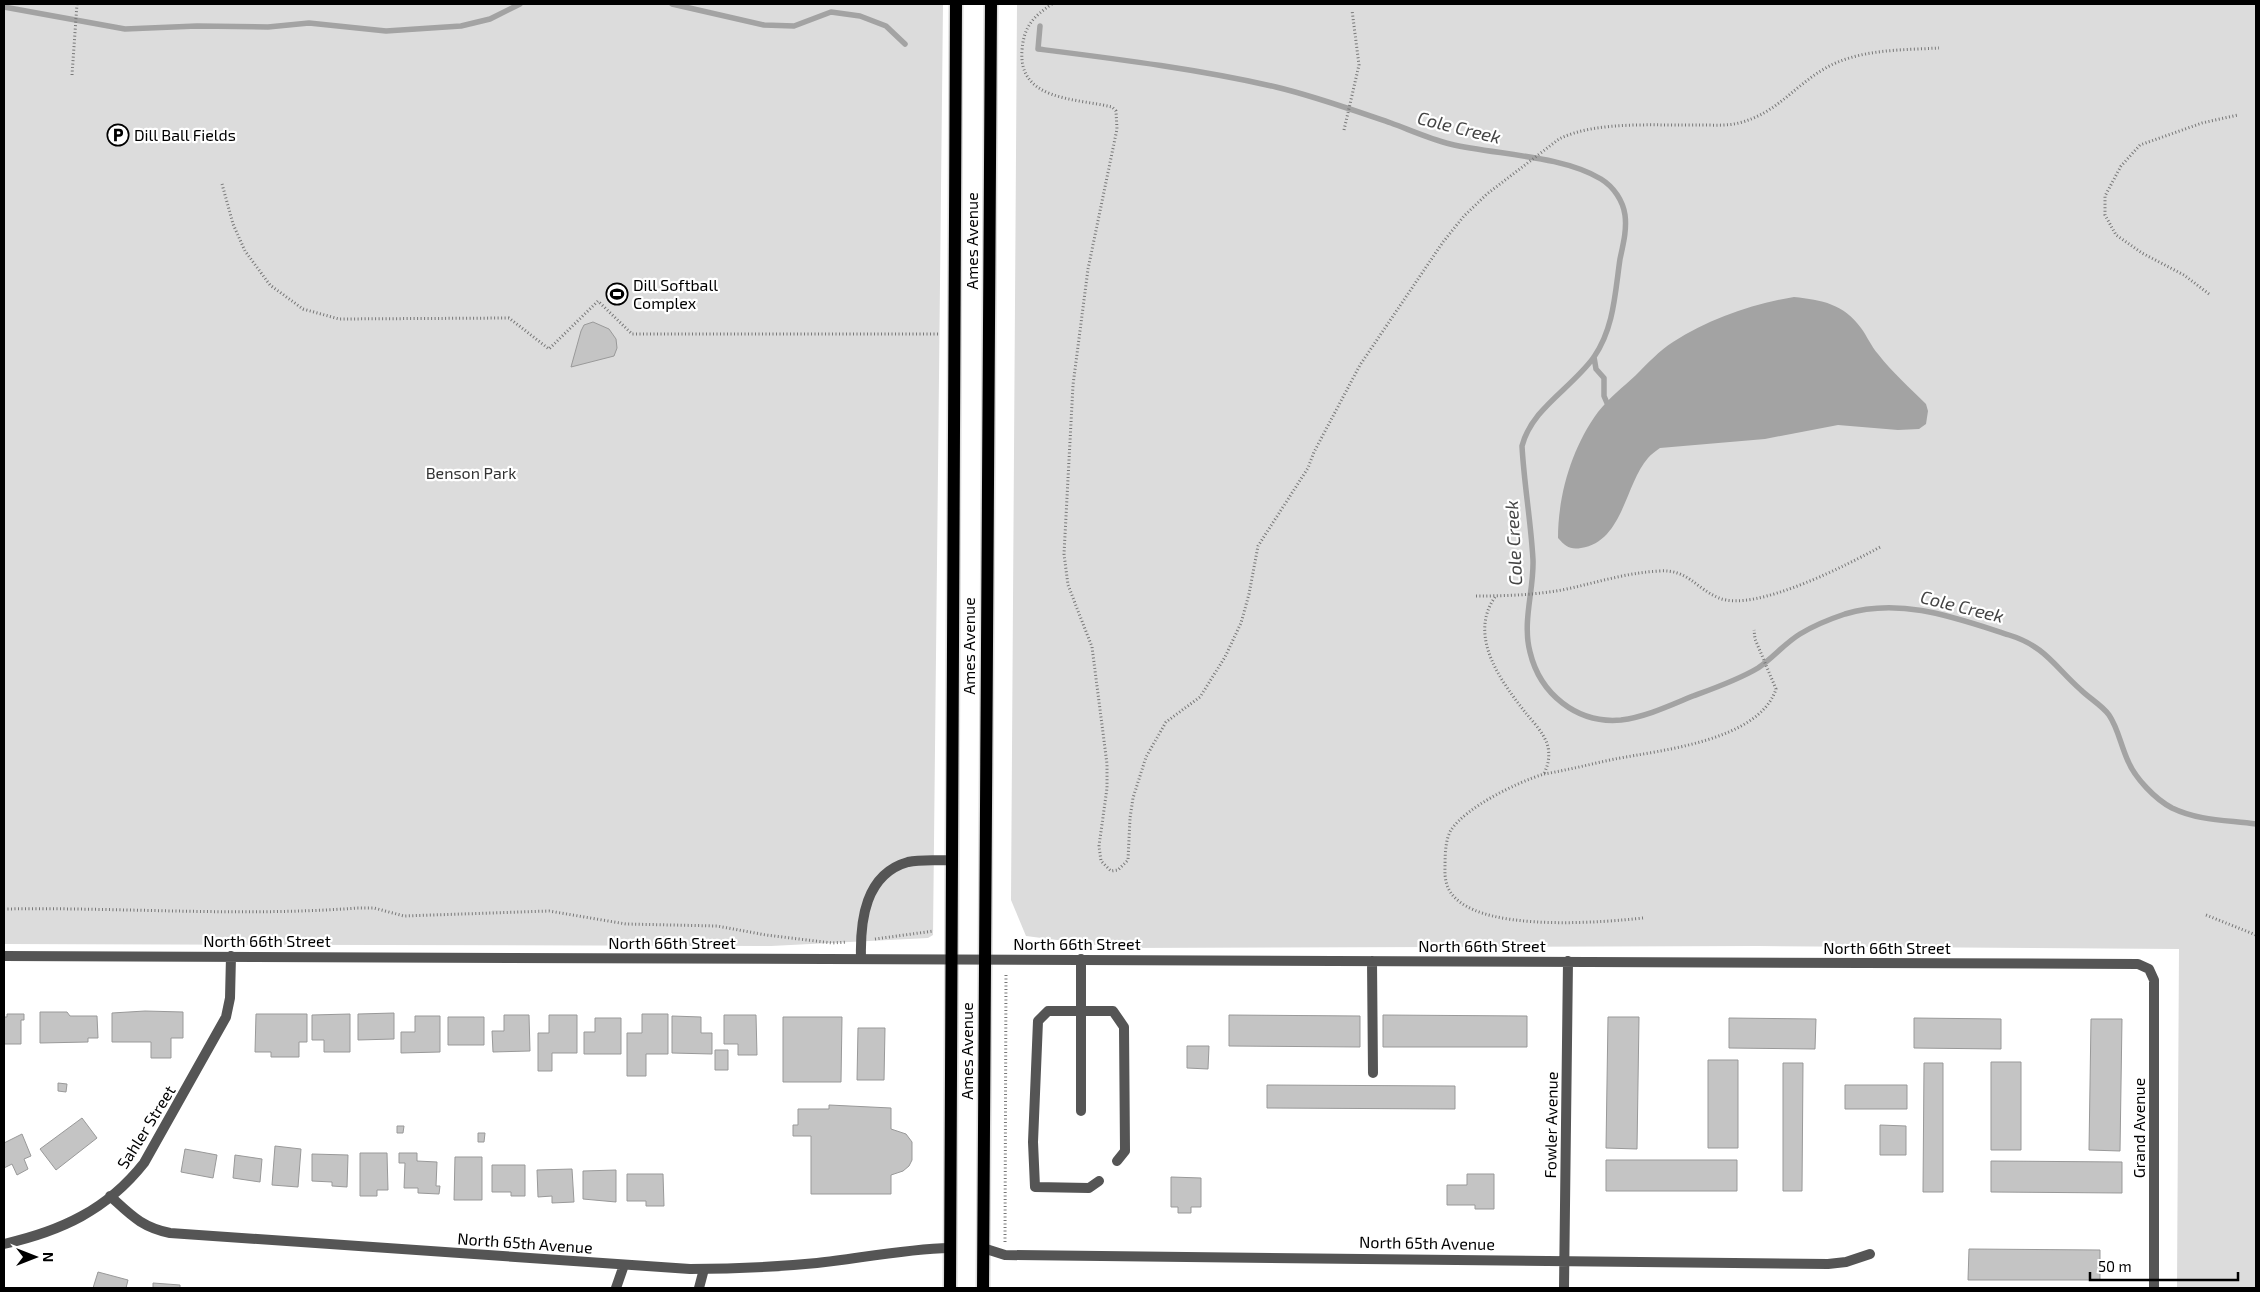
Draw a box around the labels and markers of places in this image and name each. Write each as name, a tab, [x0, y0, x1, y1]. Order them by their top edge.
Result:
parking icon: Dill Ball Fields	[106, 123, 130, 147]
place label: Dill Ball Fields	[134, 125, 236, 144]
place label: Dill Softball Complex	[633, 275, 718, 312]
sports icon: Dill Softball Complex	[605, 282, 629, 306]

